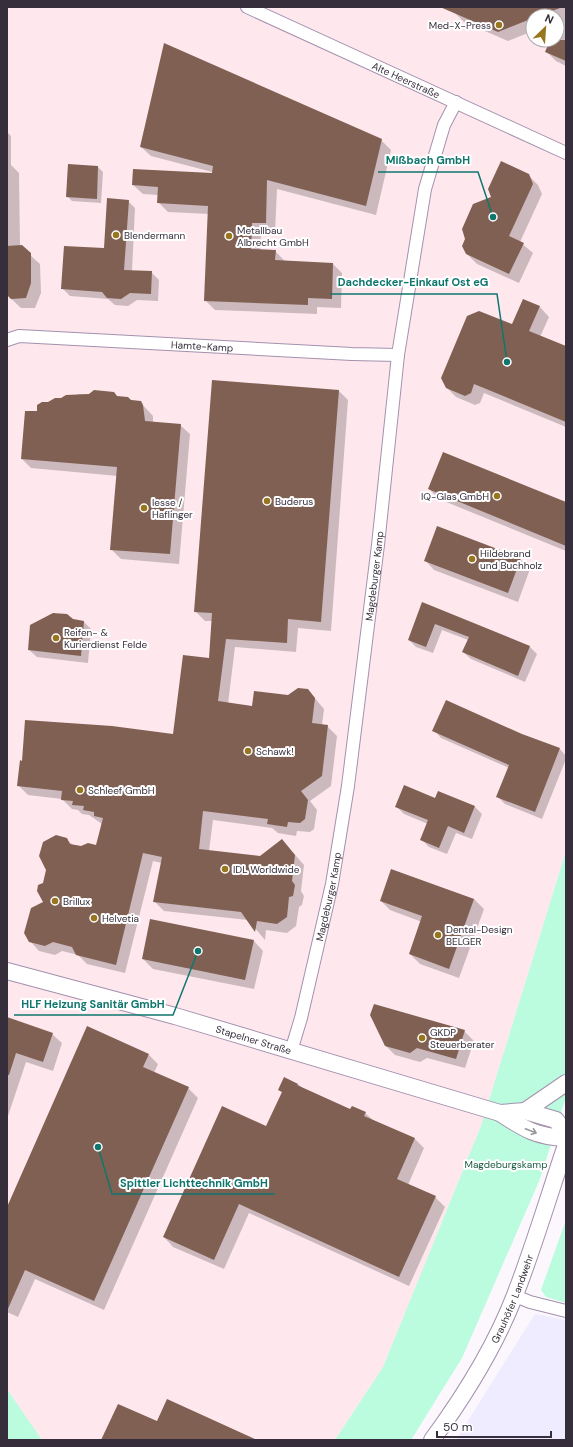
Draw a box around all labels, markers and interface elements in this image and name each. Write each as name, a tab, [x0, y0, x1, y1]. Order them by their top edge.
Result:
north arrow	[525, 8, 565, 48]
text: N	[543, 11, 556, 27]
place label: Med-X-Press	[429, 19, 491, 32]
marker: Med-X-Press	[494, 20, 504, 30]
street label: Alte Heerstraße	[370, 59, 442, 101]
callout: Mißbach GmbH	[378, 149, 478, 172]
text: Mißbach GmbH	[386, 153, 470, 167]
place label: Metallbau Albrecht GmbH	[237, 224, 309, 249]
place label: Blendermann	[124, 229, 185, 242]
marker: Blendermann	[111, 230, 121, 240]
marker: Metallbau Albrecht GmbH	[224, 231, 234, 241]
callout: Dachdecker-Einkauf Ost eG	[330, 271, 497, 294]
text: Dachdecker-Einkauf Ost eG	[338, 275, 488, 289]
street label: Hamte-Kamp	[171, 338, 234, 354]
place label: IQ-Glas GmbH	[421, 490, 489, 503]
marker: IQ-Glas GmbH	[492, 491, 502, 501]
place label: Buderus	[275, 495, 313, 508]
place label: Iesse / Haflinger	[152, 496, 193, 521]
marker: Buderus	[262, 496, 272, 506]
marker: Iesse / Haflinger	[139, 503, 149, 513]
street label: Magdeburger Kamp	[362, 530, 386, 622]
place label: Hildebrand und Buchholz	[480, 547, 543, 572]
marker: Hildebrand und Buchholz	[467, 554, 477, 564]
place label: Reifen- & Kurierdienst Felde	[64, 626, 147, 651]
marker: Reifen- & Kurierdienst Felde	[51, 633, 61, 643]
place label: Schawk!	[256, 745, 294, 758]
marker: Schawk!	[243, 746, 253, 756]
place label: Schleef GmbH	[88, 784, 155, 797]
marker: Schleef GmbH	[75, 785, 85, 795]
street label: Magdeburger Kamp	[313, 851, 344, 942]
place label: IDL Worldwide	[233, 863, 300, 876]
marker: IDL Worldwide	[220, 864, 230, 874]
place label: Brillux	[63, 895, 90, 908]
marker: Brillux	[50, 896, 60, 906]
place label: Helvetia	[102, 912, 139, 925]
marker: Helvetia	[89, 913, 99, 923]
place label: Dental-Design BELGER	[446, 923, 513, 948]
marker: Dental-Design BELGER	[433, 930, 443, 940]
callout: HLF Heizung Sanitär GmbH	[14, 992, 173, 1015]
text: HLF Heizung Sanitär GmbH	[21, 997, 165, 1011]
street label: Stapelner Straße	[214, 1022, 293, 1057]
place label: GKDP Steuerberater	[430, 1026, 495, 1051]
marker: GKDP Steuerberater	[417, 1033, 427, 1043]
one-way arrow	[524, 1128, 536, 1136]
park label: Magdeburgskamp	[465, 1158, 547, 1171]
callout: Spittler Lichttechnik GmbH	[112, 1171, 275, 1194]
text: Spittler Lichttechnik GmbH	[120, 1176, 268, 1190]
street label: Grauhöfer Landwehr	[488, 1252, 536, 1345]
scale bar	[437, 1413, 551, 1439]
text: 50 m	[443, 1419, 472, 1435]

